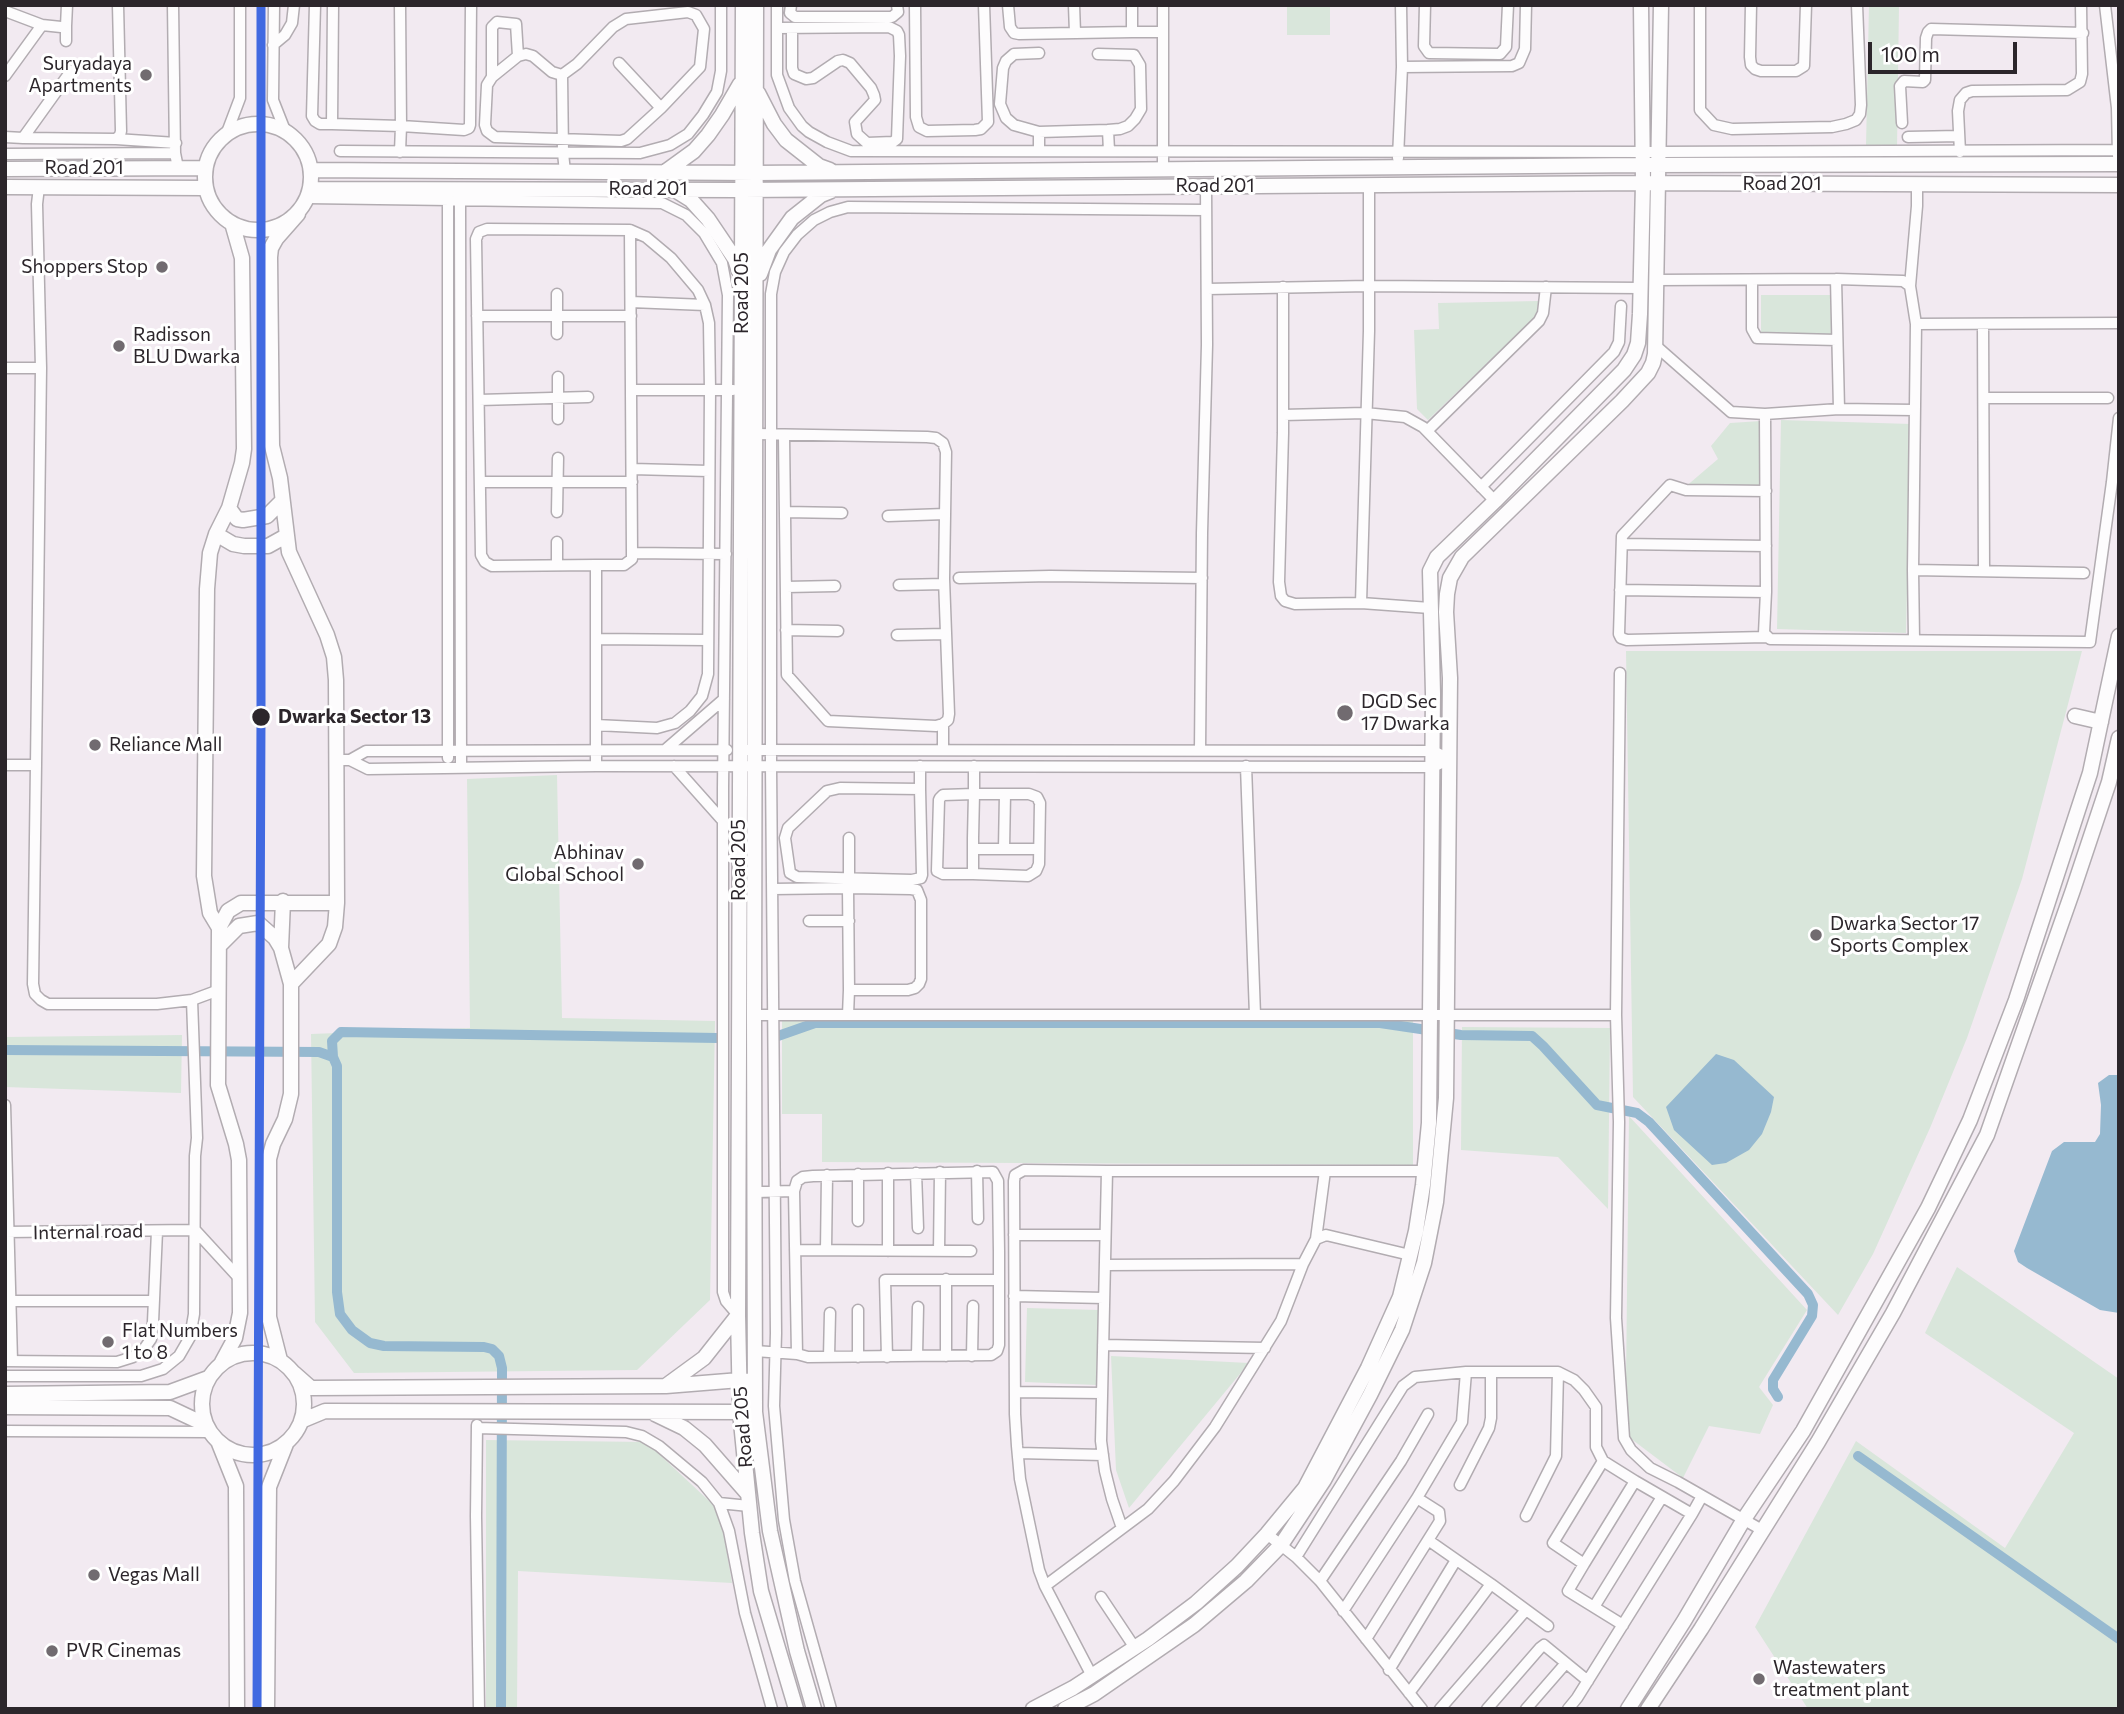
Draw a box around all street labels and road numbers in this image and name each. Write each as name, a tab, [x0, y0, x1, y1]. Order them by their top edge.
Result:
street label: Road 201	[44, 157, 124, 179]
street label: Road 201	[1742, 173, 1822, 195]
street label: Road 201	[1175, 175, 1255, 197]
street label: Road 201	[608, 178, 688, 200]
street label: Road 205	[731, 252, 753, 334]
street label: Road 205	[728, 819, 750, 901]
street label: Internal road	[33, 1220, 143, 1244]
street label: Road 205	[729, 1385, 757, 1469]

